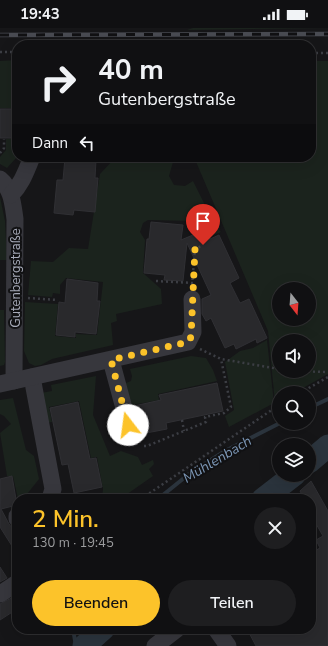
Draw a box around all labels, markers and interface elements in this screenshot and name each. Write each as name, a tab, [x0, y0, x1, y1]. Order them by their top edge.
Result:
text: 19:43	[20, 4, 60, 24]
text: 40 m	[98, 51, 164, 89]
icon: right	[32, 56, 84, 108]
text: Gutenbergstraße	[98, 87, 236, 111]
icon: left	[76, 132, 98, 154]
text: Dann	[32, 133, 68, 153]
pin	[186, 204, 220, 245]
icon: arrive	[192, 210, 214, 232]
street label: Gutenbergstraße	[7, 228, 25, 328]
north arrow	[272, 282, 316, 326]
map controls	[272, 282, 316, 482]
button: sound	[272, 334, 316, 378]
button: search	[272, 386, 316, 430]
position arrow	[107, 404, 149, 446]
water label: Mühlenbach	[179, 431, 255, 487]
button: layers	[272, 438, 316, 482]
text: 2 Min.	[32, 503, 99, 535]
button: close	[254, 507, 296, 549]
text: 130 m · 19:45	[32, 534, 114, 552]
button: Beenden	[32, 580, 160, 626]
button: Teilen	[168, 580, 296, 626]

